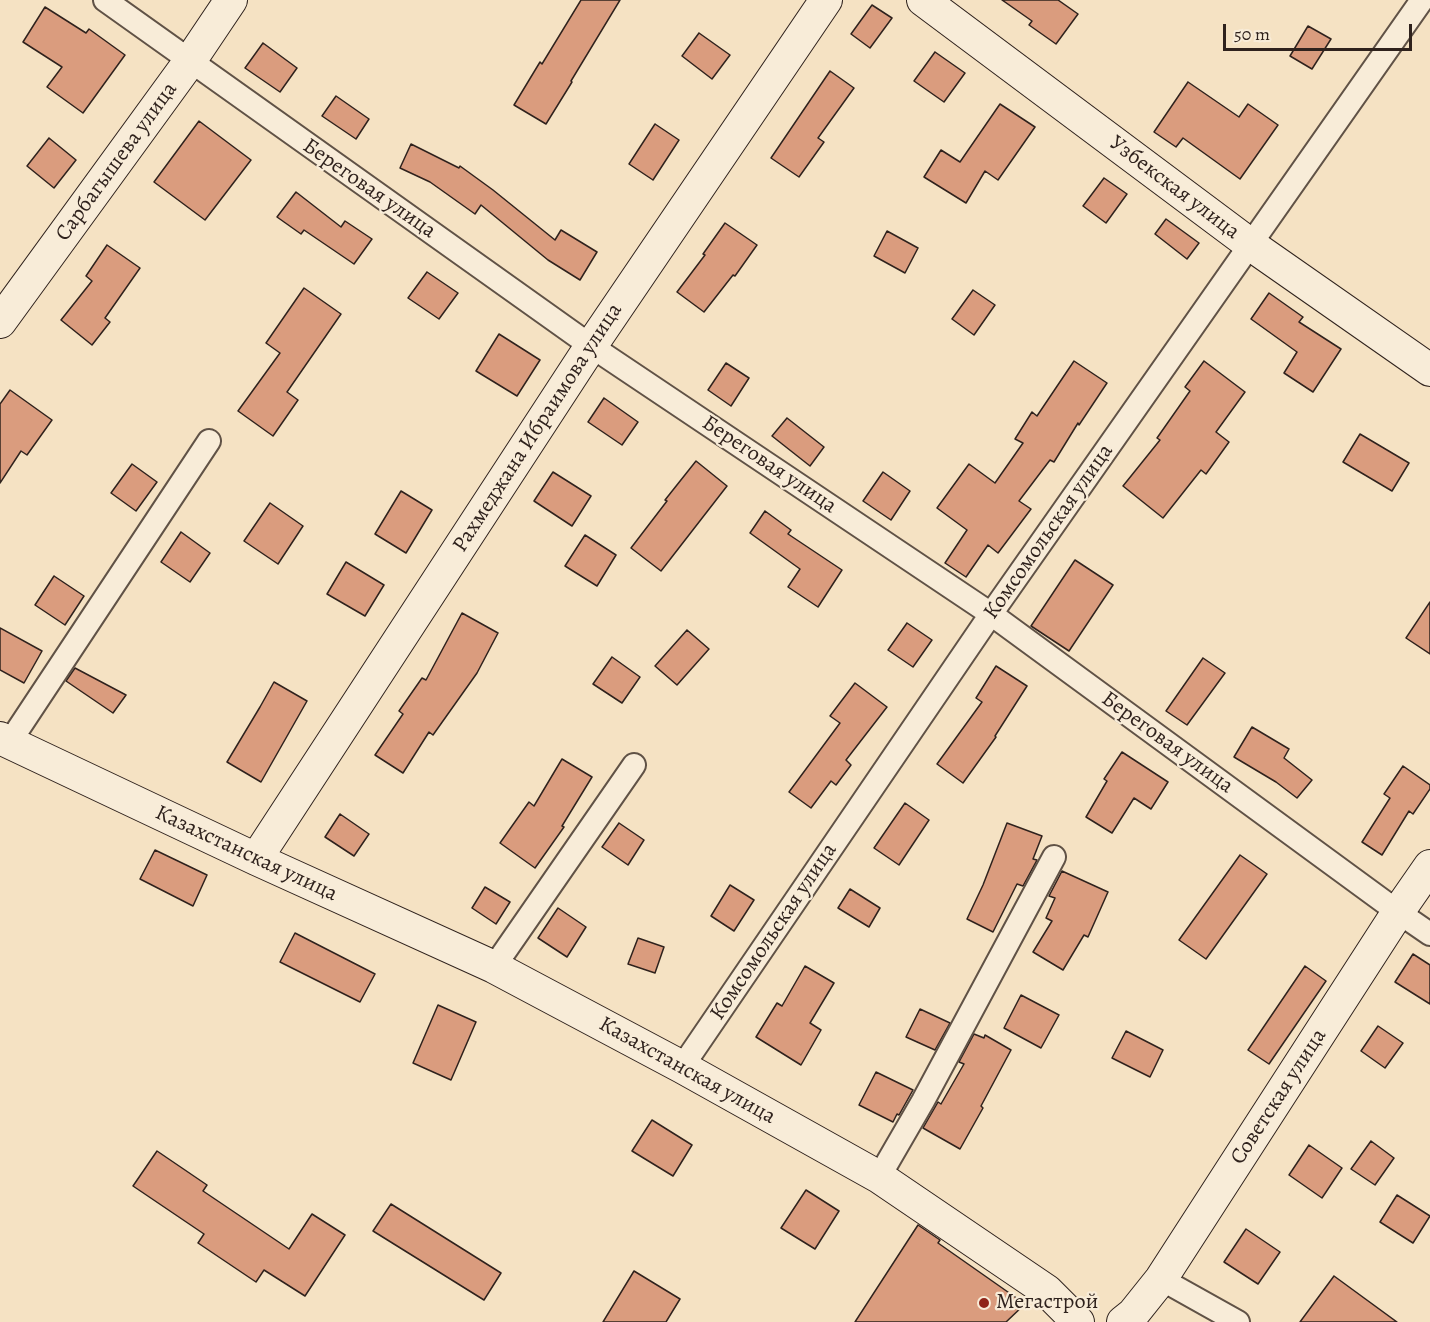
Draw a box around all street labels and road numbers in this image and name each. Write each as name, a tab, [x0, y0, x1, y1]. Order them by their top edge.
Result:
street label: Сарбагышева улица	[50, 77, 184, 247]
street label: Узбекская улица	[1104, 130, 1244, 246]
street label: Береговая улица	[297, 133, 441, 245]
street label: Рахмеджана Ибраимова улица	[448, 299, 628, 557]
street label: Береговая улица	[697, 410, 841, 520]
street label: Комсомольская улица	[979, 439, 1119, 625]
street label: Береговая улица	[1096, 686, 1238, 800]
street label: Казахстанская улица	[151, 800, 341, 908]
street label: Комсомольская улица	[705, 838, 843, 1026]
street label: Казахстанская улица	[594, 1011, 780, 1131]
street label: Советская улица	[1225, 1024, 1333, 1170]

